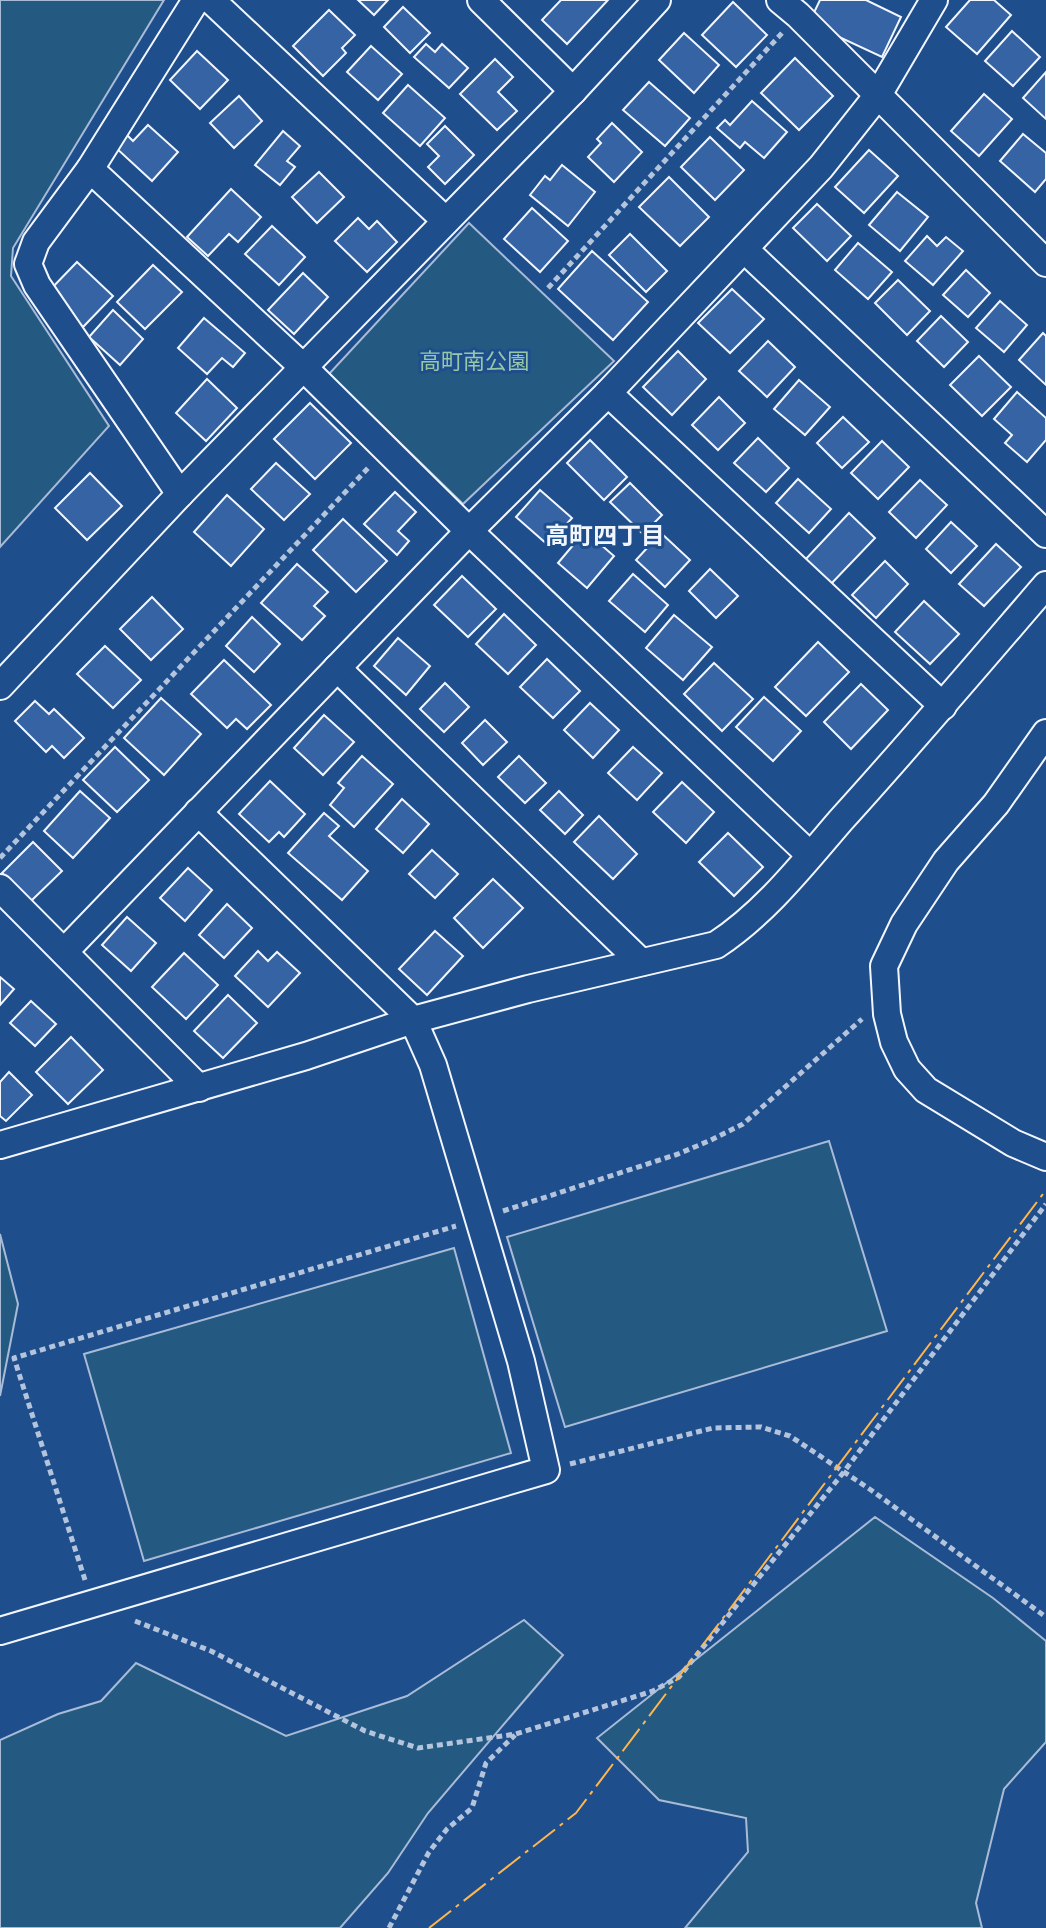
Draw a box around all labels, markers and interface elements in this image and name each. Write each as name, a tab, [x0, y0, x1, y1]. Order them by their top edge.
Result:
park label: 高町南公園	[419, 346, 529, 376]
district label: 高町四丁目	[545, 519, 665, 551]

